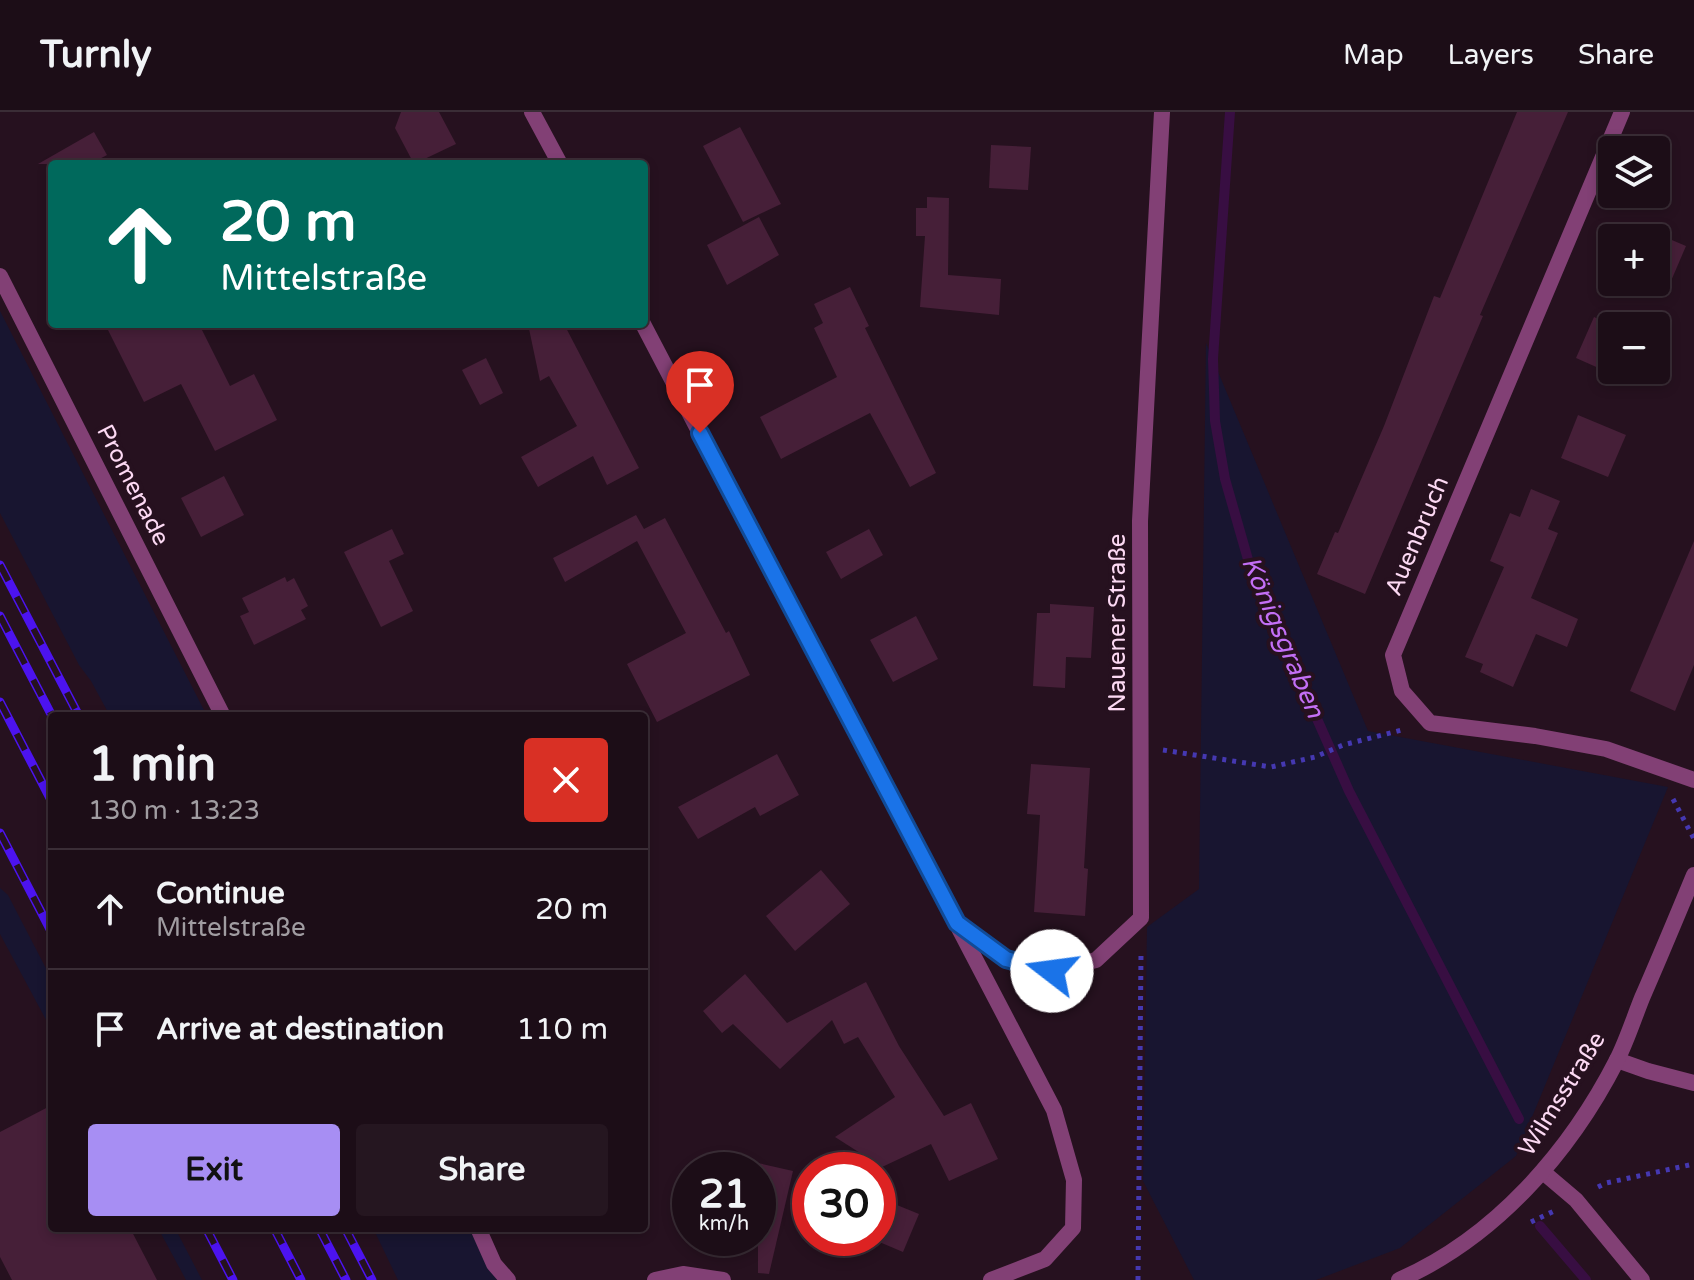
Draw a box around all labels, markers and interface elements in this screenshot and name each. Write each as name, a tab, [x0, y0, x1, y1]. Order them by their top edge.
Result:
text: Turnly	[40, 32, 152, 78]
text: Map	[1343, 38, 1404, 72]
text: Layers	[1448, 38, 1534, 72]
text: Share	[1578, 38, 1654, 72]
map controls	[1598, 136, 1670, 384]
button: layers	[1598, 136, 1670, 208]
text: 20 m	[220, 189, 356, 256]
icon: ahead	[88, 192, 192, 296]
button: +	[1598, 224, 1670, 296]
text: Mittelstraße	[220, 257, 427, 300]
button: −	[1598, 312, 1670, 384]
pin	[666, 351, 734, 433]
icon: arrive	[678, 363, 722, 407]
street label: Promenade	[90, 420, 176, 550]
street label: Auenbruch	[1379, 472, 1455, 600]
street label: Nauener Straße	[1103, 534, 1132, 712]
water label: Königsgraben	[1235, 552, 1331, 723]
text: 1 min	[88, 736, 216, 794]
button: close	[524, 738, 608, 822]
text: 130 m · 13:23	[88, 795, 260, 826]
text: Continue	[156, 875, 285, 912]
icon: ahead	[88, 887, 132, 931]
text: 20 m	[535, 891, 608, 928]
text: Mittelstraße	[156, 912, 306, 943]
position arrow	[1010, 929, 1094, 1013]
icon: arrive	[88, 1007, 132, 1051]
text: Arrive at destination	[156, 1011, 444, 1048]
text: 110 m	[516, 1011, 608, 1048]
street label: Wilmsstraße	[1512, 1027, 1612, 1161]
button: Exit	[88, 1124, 340, 1216]
button: Share	[356, 1124, 608, 1216]
speed limit sign: 30	[792, 1152, 896, 1256]
text: 21	[699, 1170, 749, 1218]
text: km/h	[699, 1212, 749, 1236]

